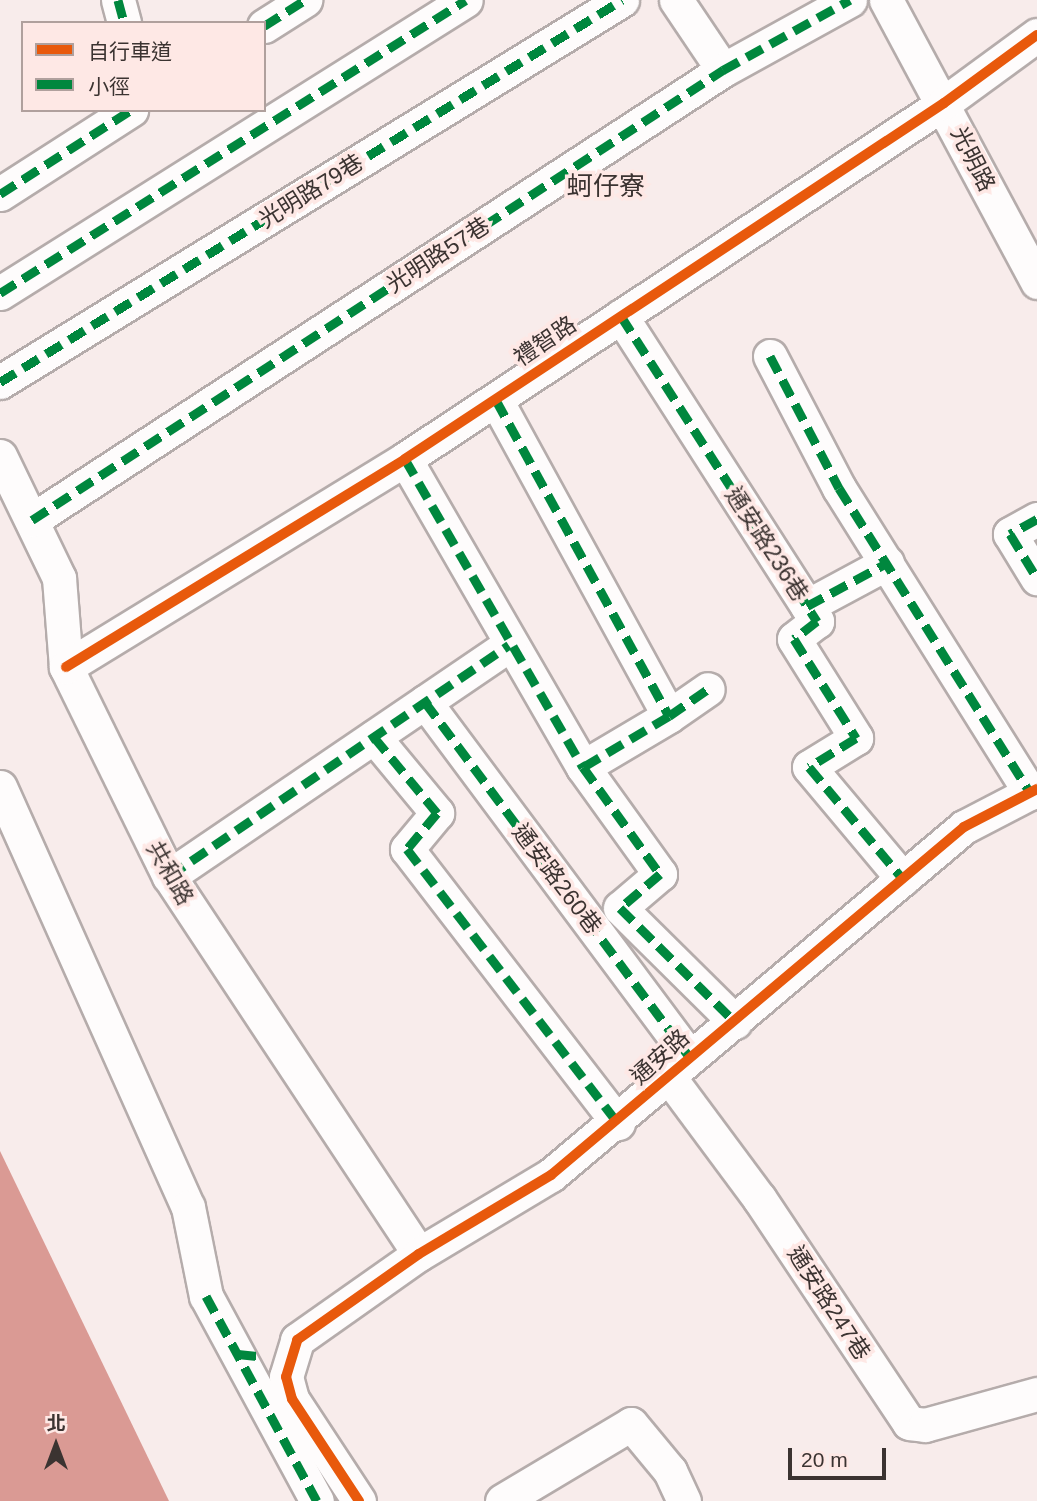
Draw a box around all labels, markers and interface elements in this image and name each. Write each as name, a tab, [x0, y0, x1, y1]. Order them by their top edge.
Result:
legend	[21, 21, 266, 112]
text: 自行車道	[88, 40, 172, 63]
text: 小徑	[88, 75, 130, 98]
street label: 光明路	[945, 122, 1001, 196]
street label: 光明路79巷	[254, 148, 368, 234]
district label: 蚵仔寮	[567, 171, 645, 203]
street label: 光明路57巷	[381, 211, 495, 299]
street label: 禮智路	[509, 310, 581, 372]
street label: 通安路236巷	[720, 482, 814, 606]
street label: 通安路260巷	[507, 819, 607, 939]
street label: 共和路	[141, 836, 199, 910]
street label: 通安路	[625, 1024, 695, 1090]
street label: 通安路247巷	[782, 1241, 876, 1365]
north arrow	[21, 1410, 91, 1480]
text: 北	[46, 1413, 66, 1434]
scale bar	[792, 1434, 890, 1478]
text: 20 m	[801, 1448, 848, 1471]

